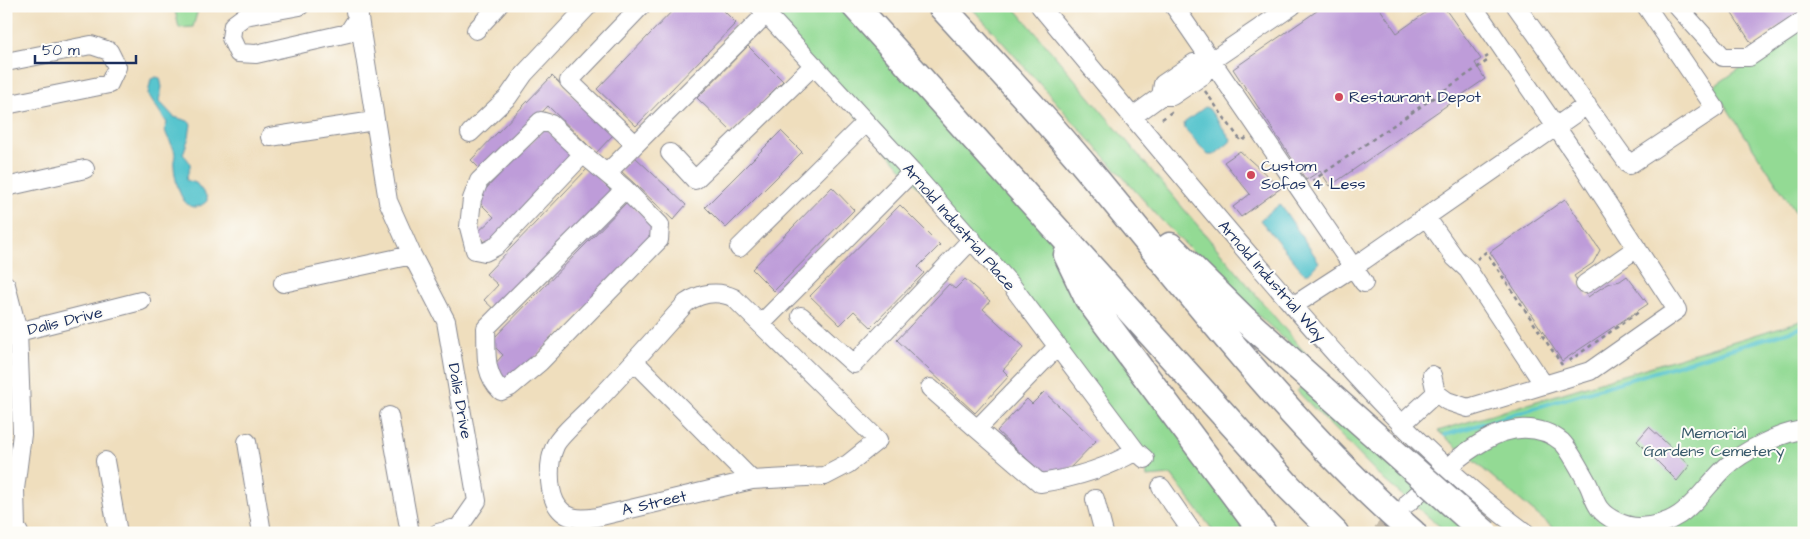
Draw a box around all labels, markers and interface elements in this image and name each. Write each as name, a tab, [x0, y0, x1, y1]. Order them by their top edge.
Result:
scale bar	[35, 32, 136, 64]
text: 50 m	[42, 40, 80, 61]
place label: Restaurant Depot	[1349, 86, 1482, 108]
marker: Restaurant Depot	[1333, 91, 1345, 103]
place label: Custom Sofas 4 Less	[1261, 155, 1365, 195]
street label: Arnold Industrial Place	[897, 158, 1021, 296]
marker: Custom Sofas 4 Less	[1245, 169, 1257, 181]
street label: Arnold Industrial Way	[1212, 215, 1331, 347]
street label: Dalis Drive	[25, 301, 105, 341]
street label: Dalis Drive	[443, 361, 478, 441]
park label: Memorial Gardens Cemetery	[1643, 422, 1785, 463]
street label: A Street	[619, 485, 689, 521]

